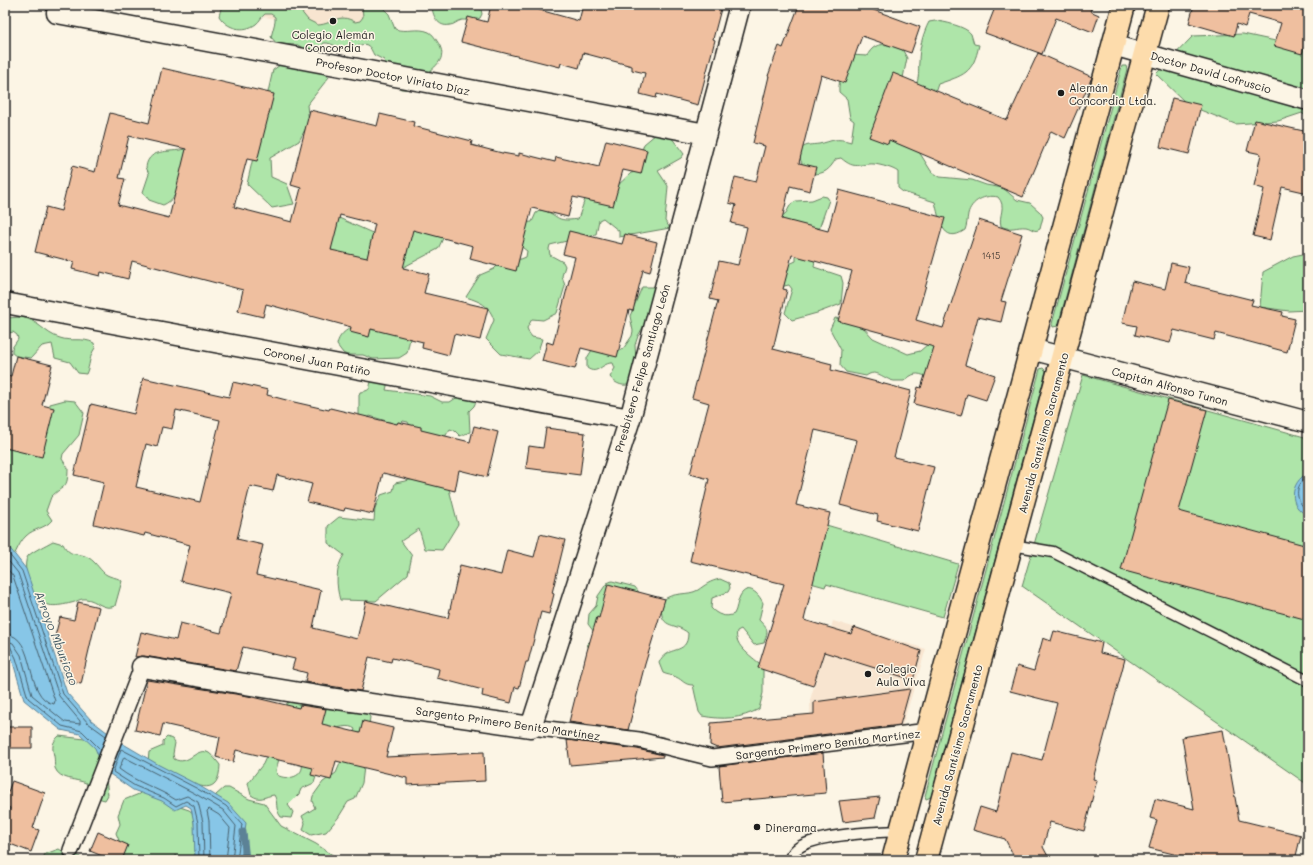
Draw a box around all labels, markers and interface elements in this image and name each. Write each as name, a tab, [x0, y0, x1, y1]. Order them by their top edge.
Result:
marker: Colegio Alemán Concordia	[328, 16, 338, 26]
place label: Colegio Alemán Concordia	[292, 27, 374, 55]
street label: Doctor David Lofruscio	[1149, 48, 1274, 97]
street label: Profesor Doctor Viriato Díaz	[315, 54, 471, 98]
place label: Alemán Concordia Ltda.	[1069, 80, 1156, 108]
marker: Alemán Concordia Ltda.	[1056, 88, 1066, 98]
house number: 1415	[982, 250, 1000, 261]
street label: Presbítero Felipe Santiago León	[611, 282, 673, 454]
street label: Coronel Juan Patiño	[262, 343, 372, 379]
street label: Avenida Santísimo Sacramento	[1014, 351, 1072, 515]
street label: Capitán Alfonso Tunon	[1110, 363, 1230, 409]
water label: Arroyo Mburicao	[32, 589, 82, 687]
place label: Colegio Aula Viva	[876, 661, 926, 689]
street label: Avenida Santísimo Sacramento	[928, 663, 986, 827]
marker: Colegio Aula Viva	[863, 669, 873, 679]
street label: Sargento Primero Benito Martínez	[415, 703, 601, 743]
street label: Sargento Primero Benito Martínez	[735, 725, 921, 763]
place label: Dinerama	[765, 820, 817, 835]
marker: Dinerama	[752, 822, 762, 832]

